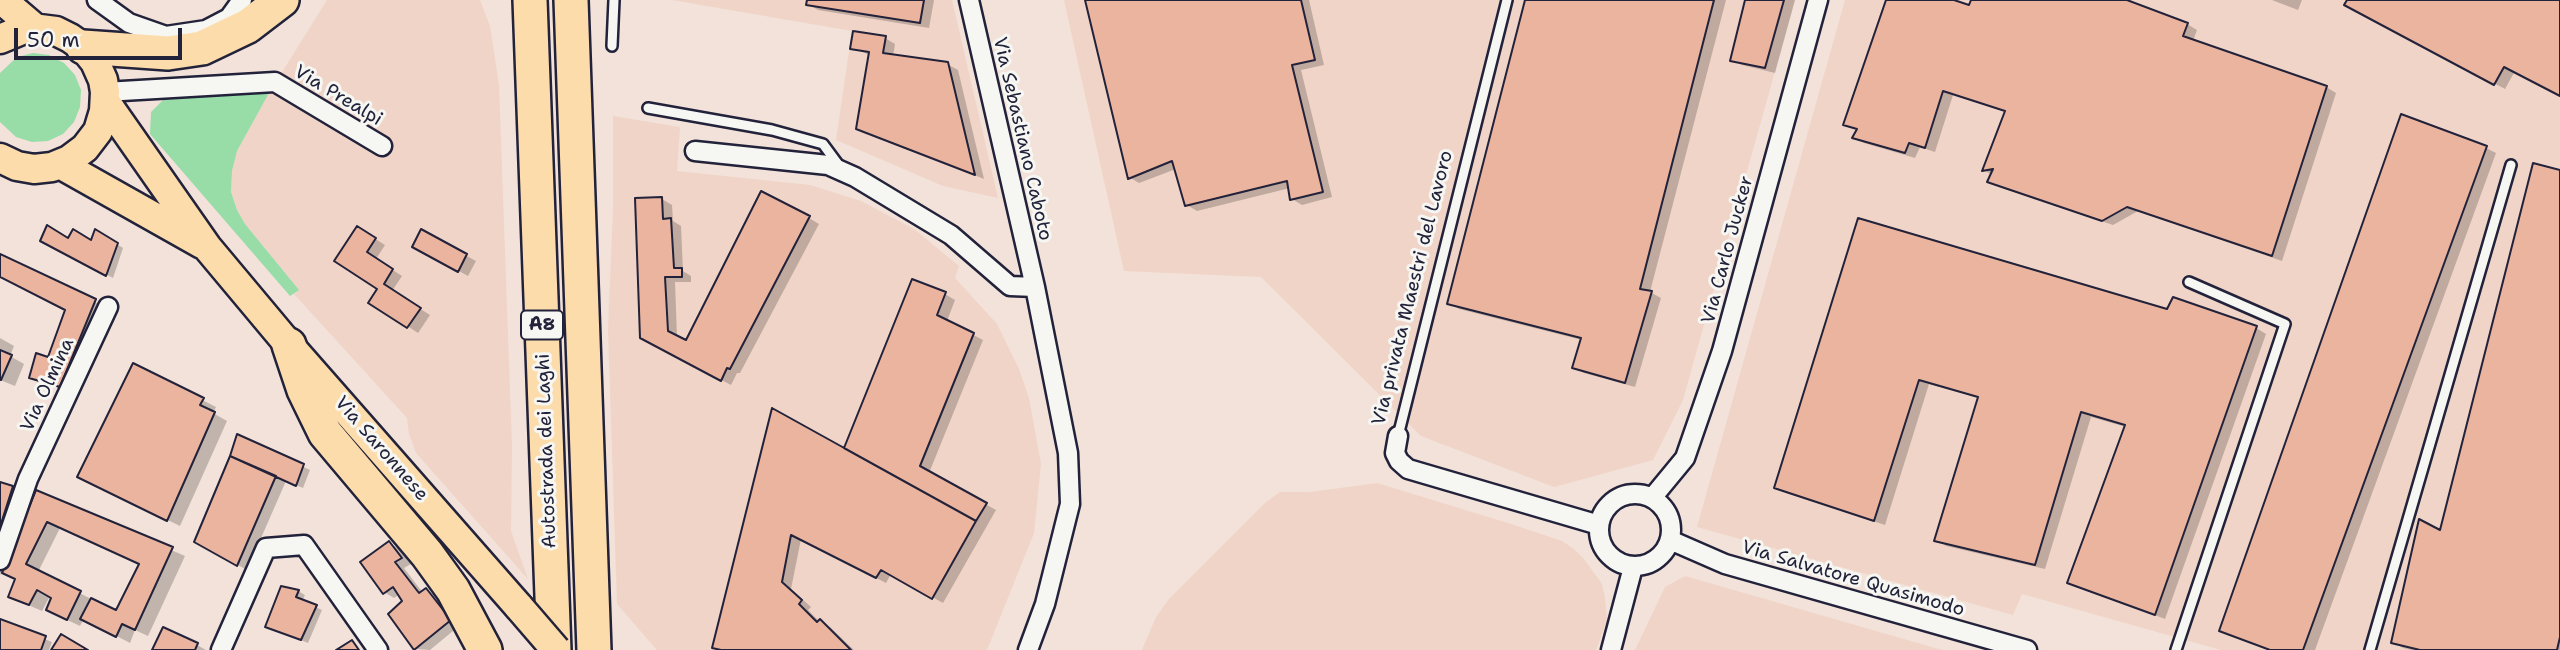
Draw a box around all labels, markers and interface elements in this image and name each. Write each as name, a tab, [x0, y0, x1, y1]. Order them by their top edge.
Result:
scale bar	[18, 14, 186, 58]
text: 50 m	[27, 26, 80, 54]
street label: Via Sebastiano Caboto	[987, 35, 1057, 243]
street label: Via Prealpi	[290, 61, 386, 131]
street label: Via privata Maestri del Lavoro	[1368, 148, 1458, 428]
street label: Via Carlo Jucker	[1697, 174, 1759, 326]
road number: A8	[521, 310, 563, 340]
street label: Via Olmina	[16, 335, 80, 435]
street label: Autostrada dei Laghi	[532, 353, 562, 549]
street label: Via Saronnese	[329, 392, 433, 506]
street label: Via Salvatore Quasimodo	[1739, 536, 1967, 622]

